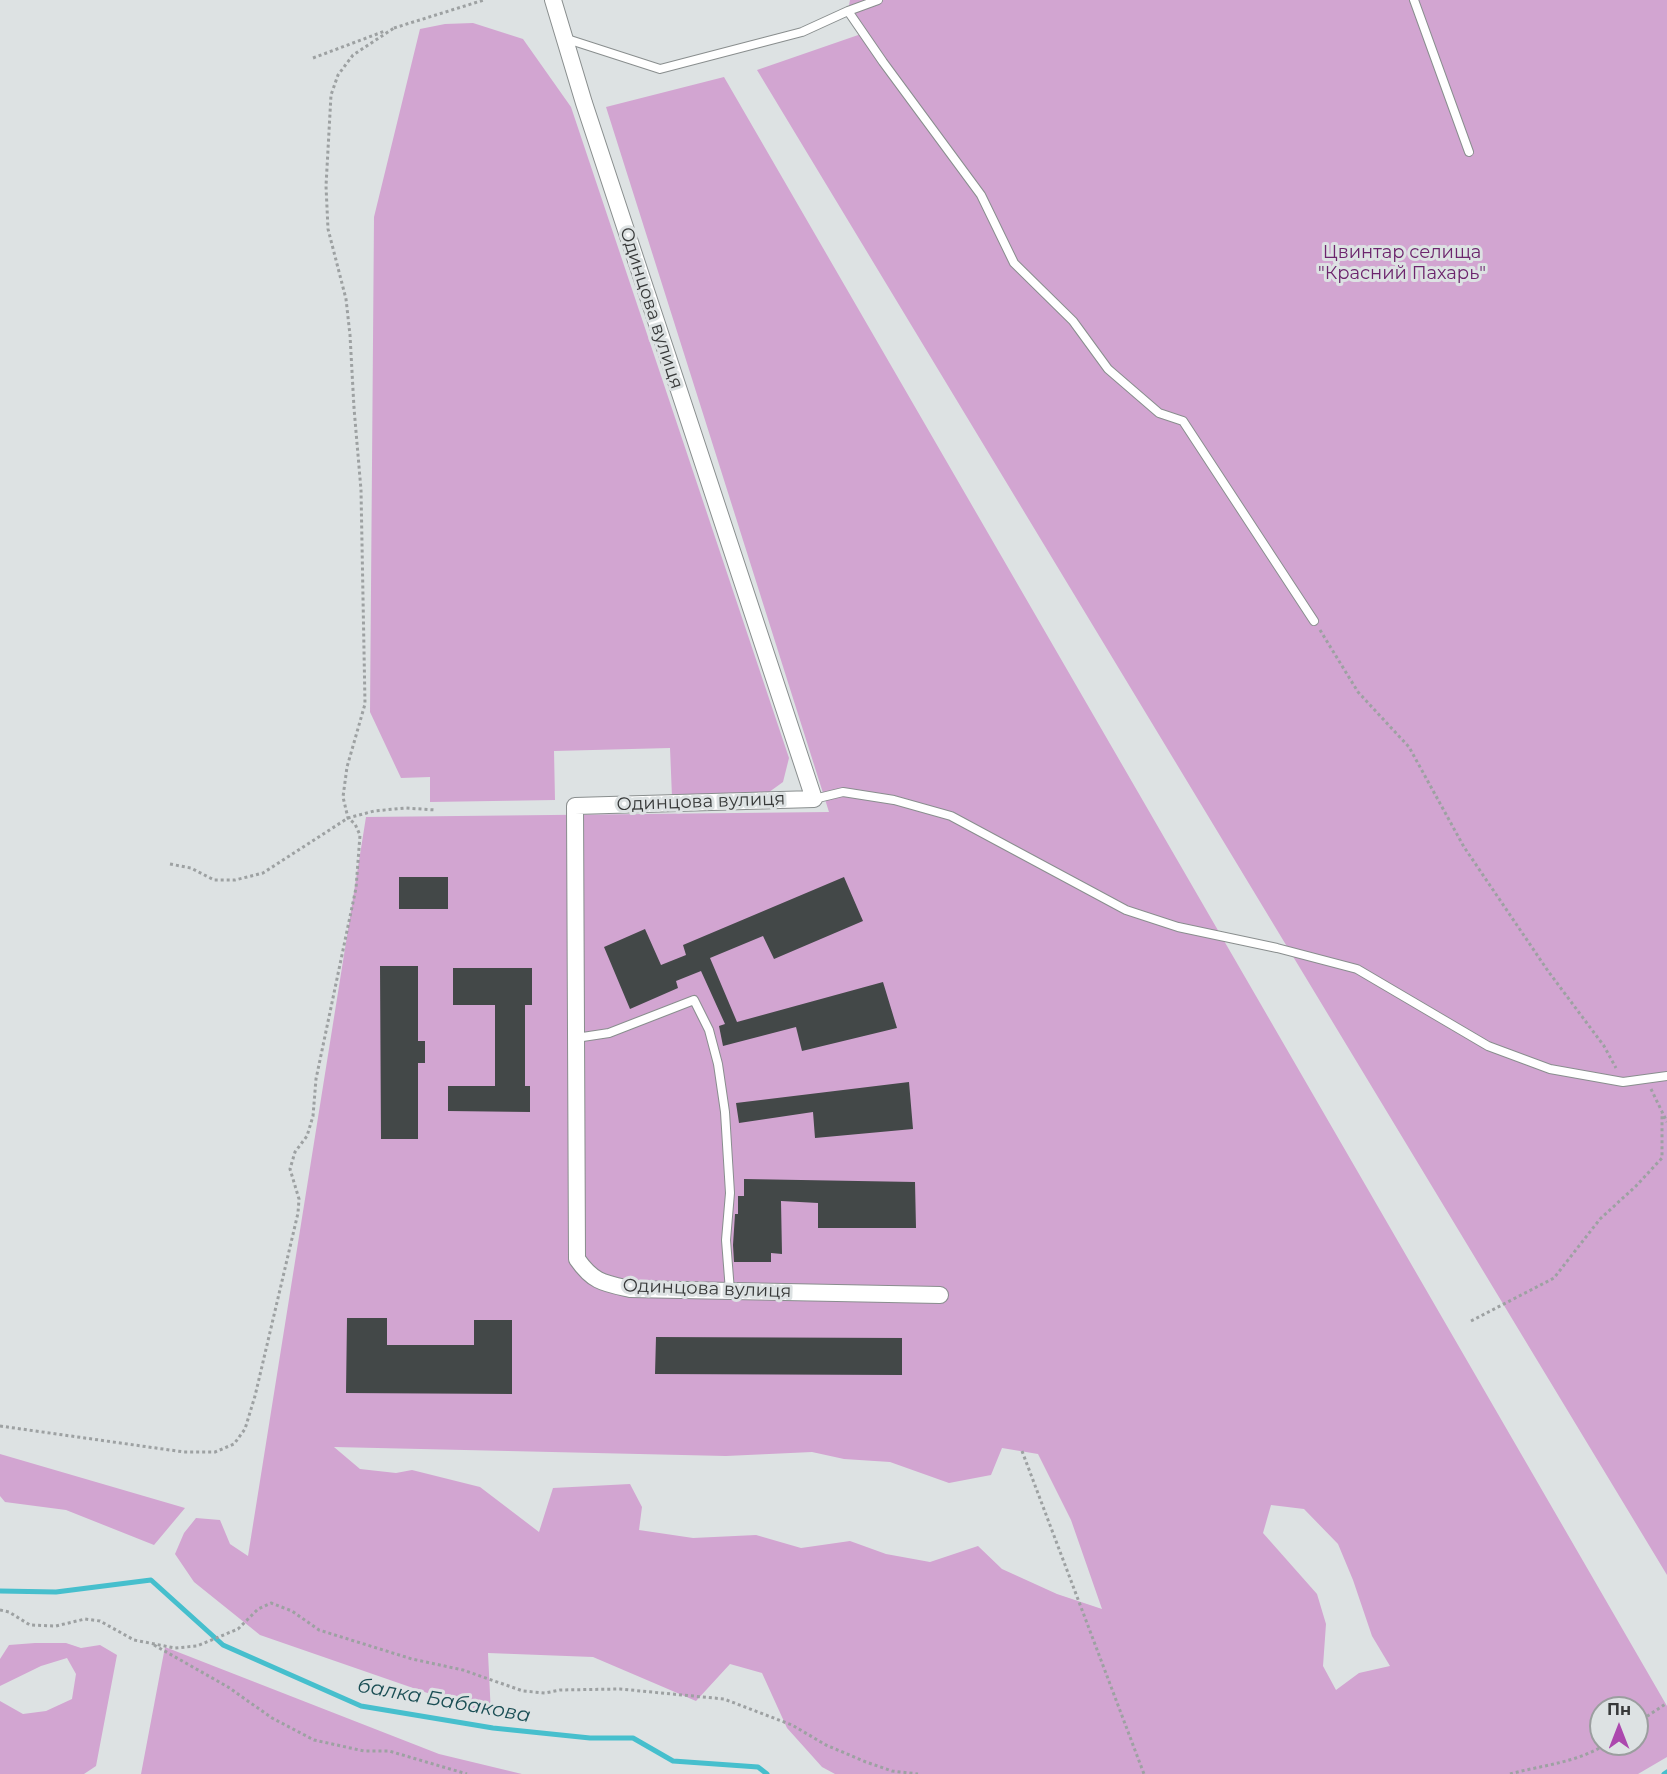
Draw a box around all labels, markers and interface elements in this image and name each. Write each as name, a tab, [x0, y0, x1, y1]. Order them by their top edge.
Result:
street label: Одинцова вулиця	[615, 224, 687, 392]
park label: Цвинтар селища "Красний Пахарь"	[1318, 242, 1486, 284]
street label: Одинцова вулиця	[616, 788, 786, 816]
street label: Одинцова вулиця	[622, 1275, 792, 1303]
water label: балка Бабакова	[356, 1674, 532, 1728]
north arrow	[1589, 1696, 1649, 1756]
text: Пн	[1607, 1700, 1631, 1719]

